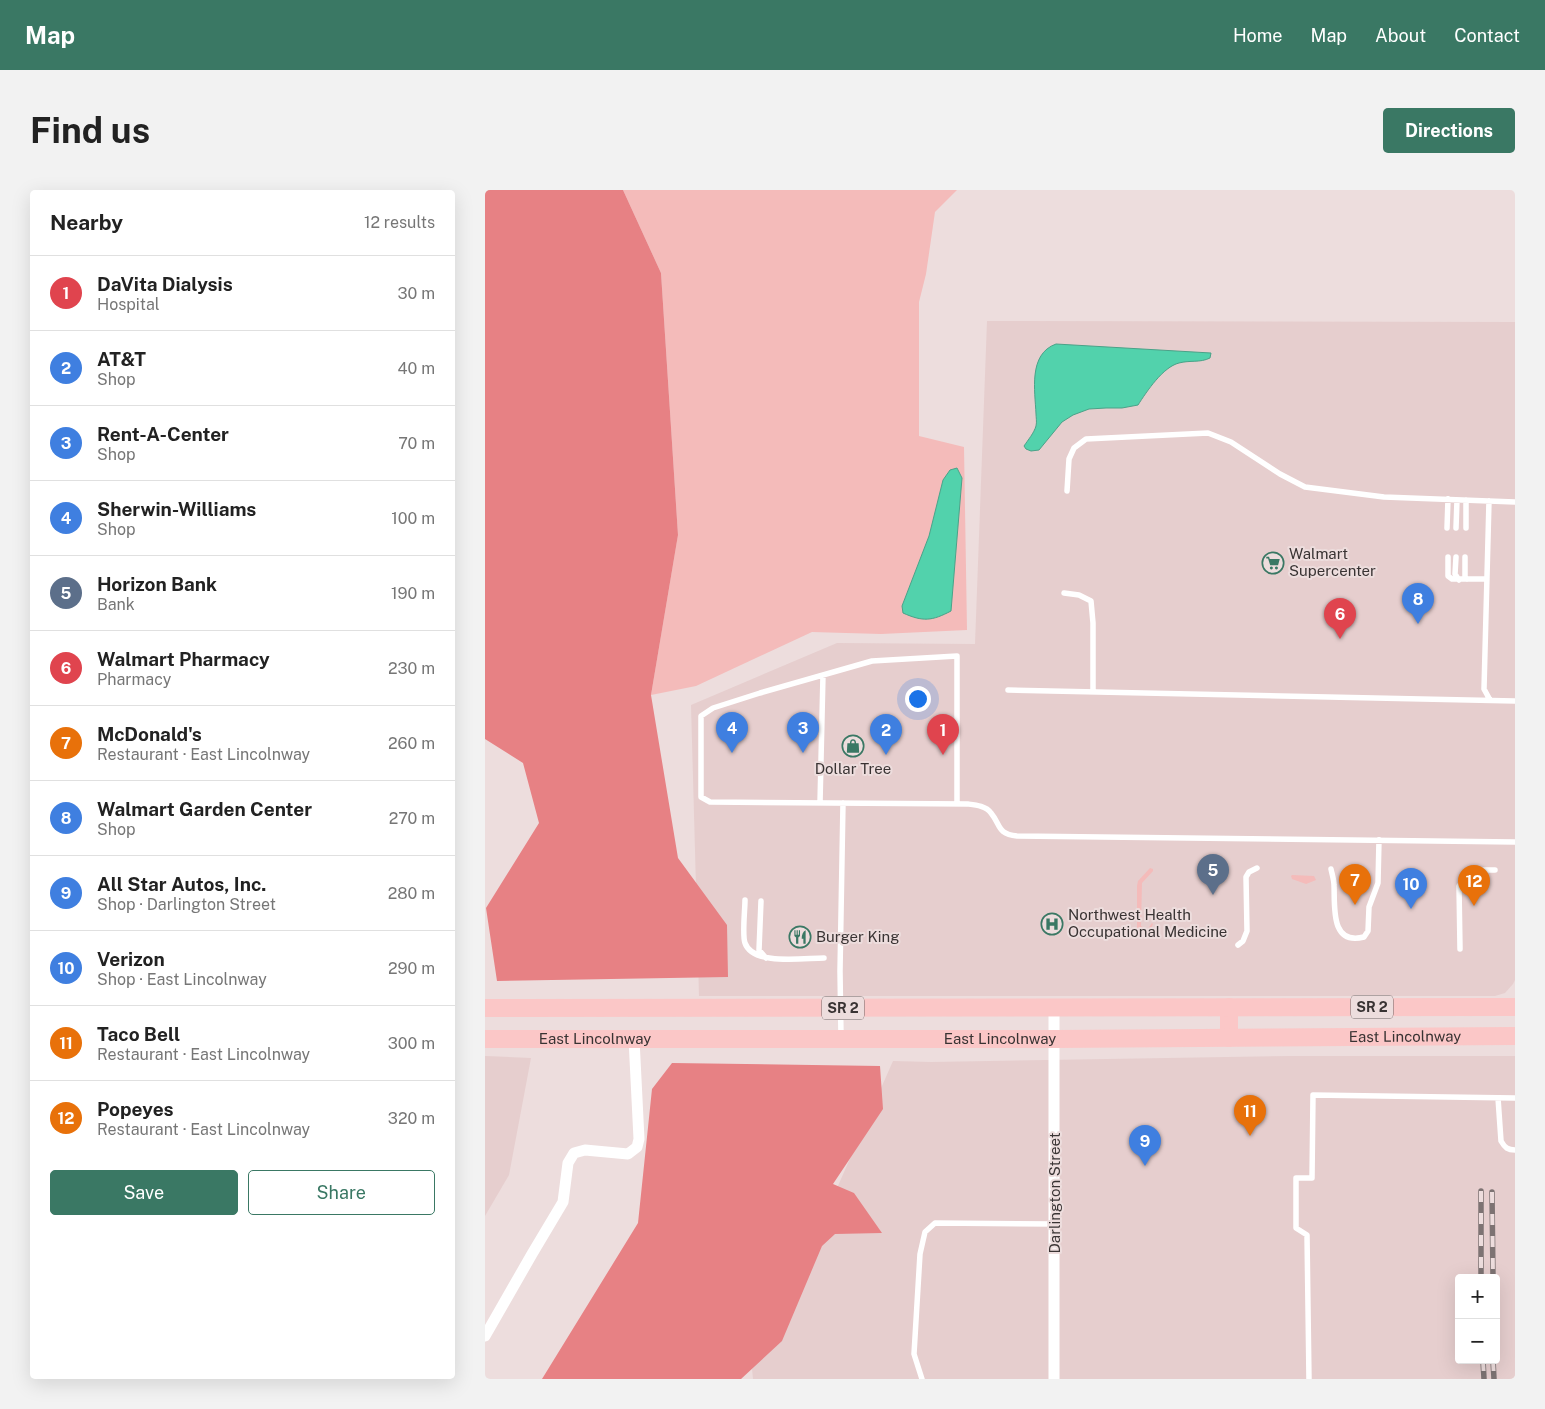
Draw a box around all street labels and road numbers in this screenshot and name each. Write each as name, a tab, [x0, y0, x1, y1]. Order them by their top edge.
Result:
road number: SR 2	[822, 996, 864, 1020]
road number: SR 2	[1351, 996, 1393, 1019]
street label: East Lincolnway	[1349, 1027, 1461, 1045]
street label: East Lincolnway	[539, 1030, 651, 1047]
street label: East Lincolnway	[944, 1030, 1056, 1047]
street label: Darlington Street	[1046, 1132, 1063, 1254]

